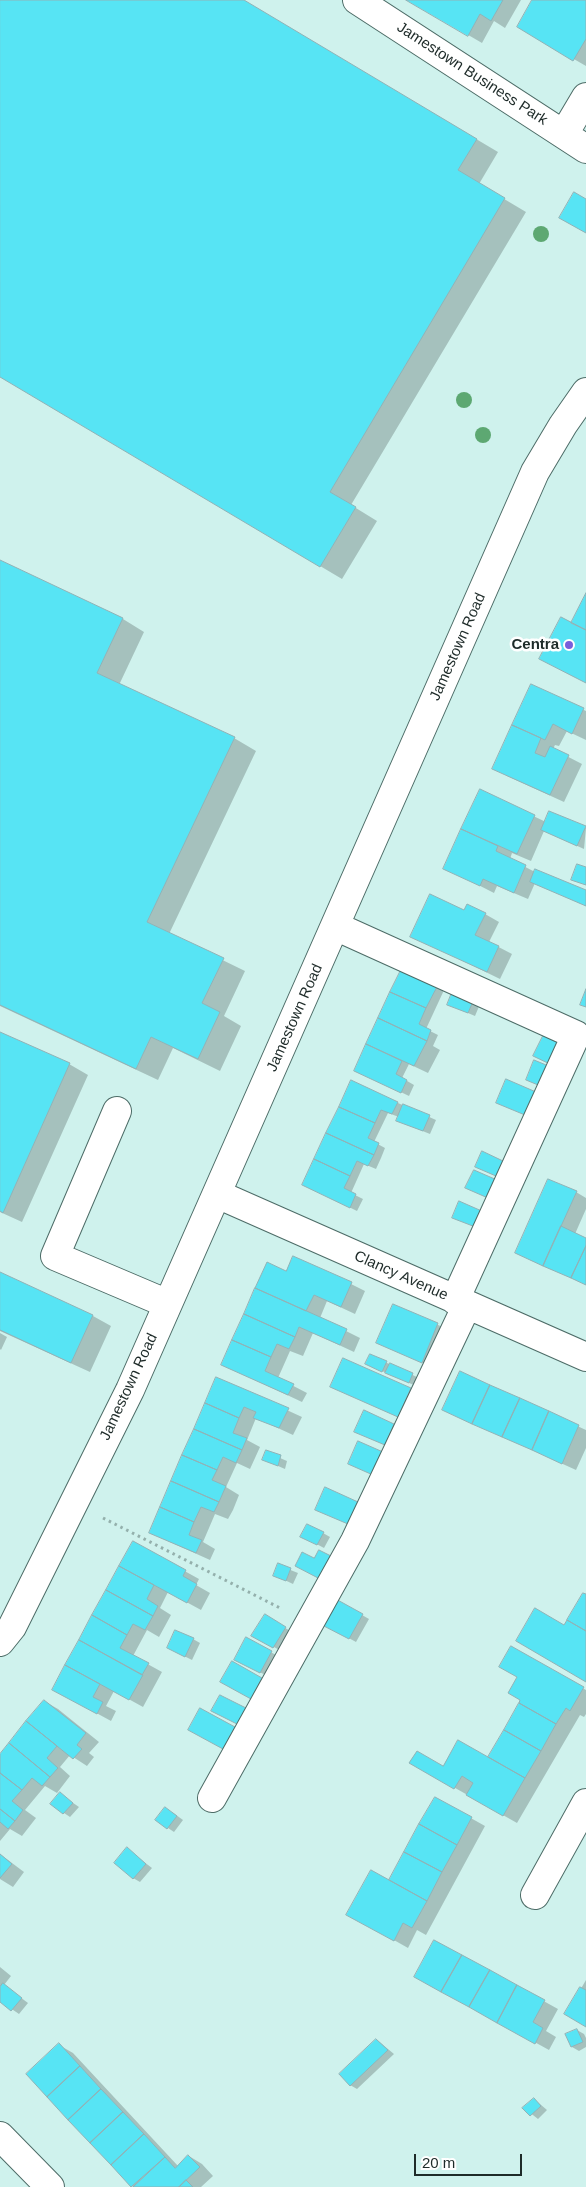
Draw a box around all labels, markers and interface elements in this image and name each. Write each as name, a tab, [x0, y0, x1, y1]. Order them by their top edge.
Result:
street label: Jamestown Business Park	[393, 19, 551, 129]
street label: Jamestown Road	[426, 590, 490, 704]
place label: Centra	[511, 636, 559, 654]
marker: Centra	[563, 639, 575, 651]
street label: Jamestown Road	[263, 961, 327, 1075]
street label: Clancy Avenue	[351, 1247, 451, 1305]
street label: Jamestown Road	[96, 1331, 162, 1443]
scale bar	[416, 2144, 524, 2176]
text: 20 m	[422, 2154, 455, 2171]

